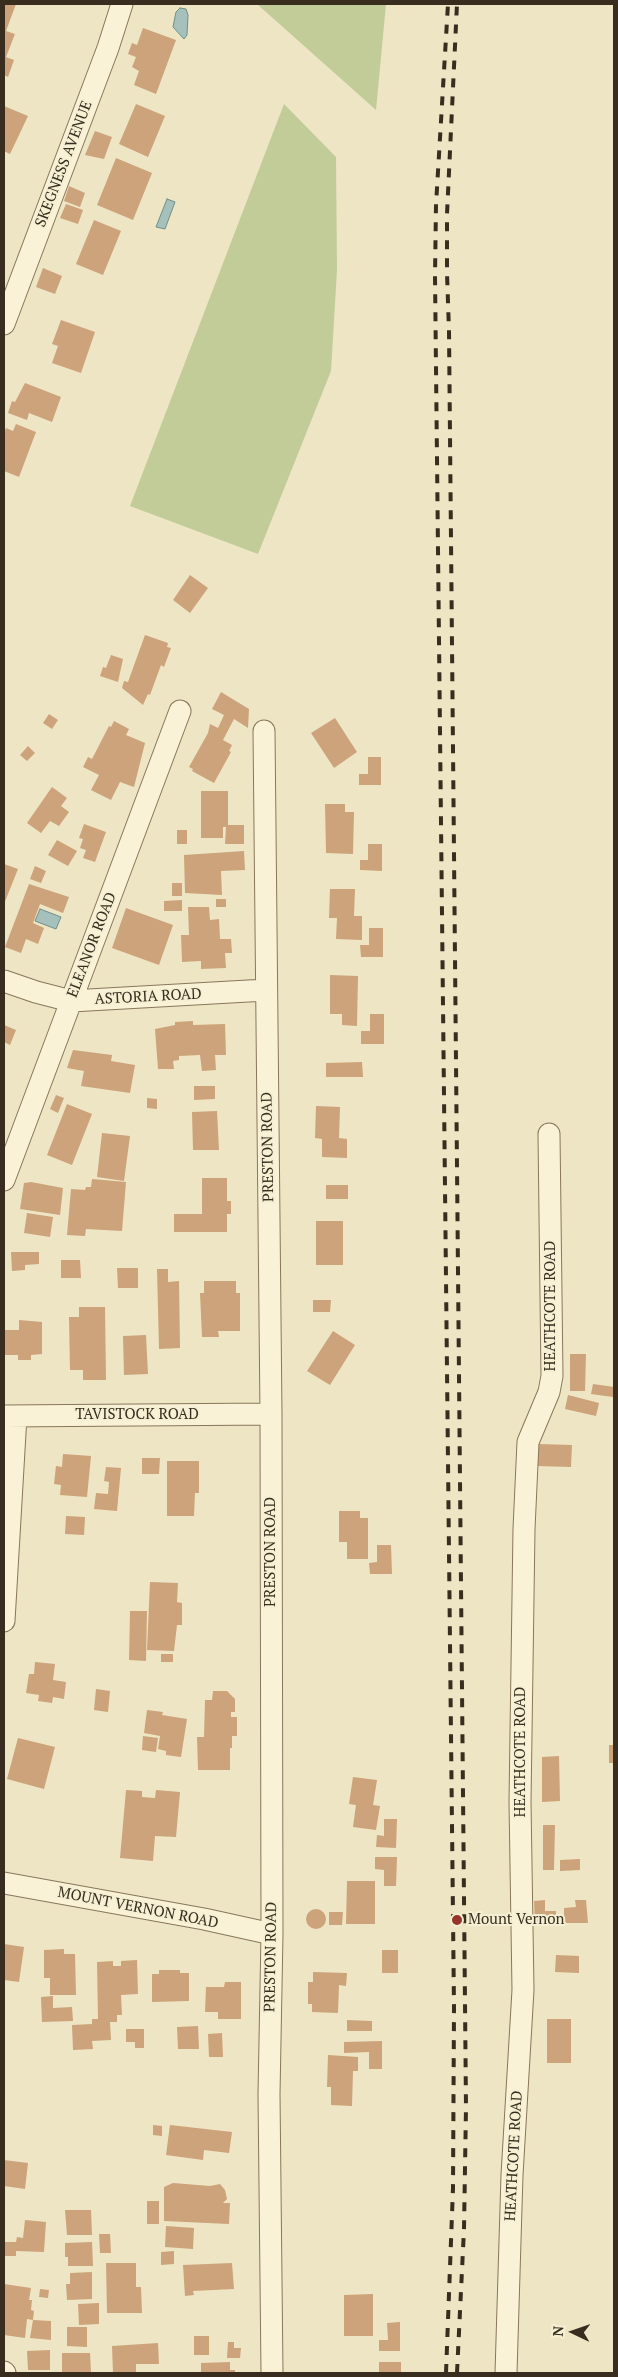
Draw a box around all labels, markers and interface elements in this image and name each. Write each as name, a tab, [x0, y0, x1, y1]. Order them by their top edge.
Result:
street label: SKEGNESS AVENUE	[32, 98, 96, 230]
street label: ELEANOR ROAD	[64, 890, 120, 1000]
street label: ASTORIA ROAD	[94, 985, 202, 1009]
street label: PRESTON ROAD	[258, 1092, 278, 1202]
street label: HEATHCOTE ROAD	[542, 1241, 560, 1371]
street label: TAVISTOCK ROAD	[75, 1406, 199, 1424]
street label: PRESTON ROAD	[262, 1497, 280, 1607]
street label: HEATHCOTE ROAD	[512, 1687, 530, 1817]
street label: MOUNT VERNON ROAD	[56, 1884, 220, 1932]
street label: PRESTON ROAD	[261, 1902, 281, 2012]
place label: Mount Vernon	[468, 1911, 564, 1929]
marker: Mount Vernon	[450, 1913, 464, 1927]
street label: HEATHCOTE ROAD	[502, 2090, 526, 2222]
north arrow	[548, 2307, 598, 2357]
text: N	[548, 2325, 567, 2337]

